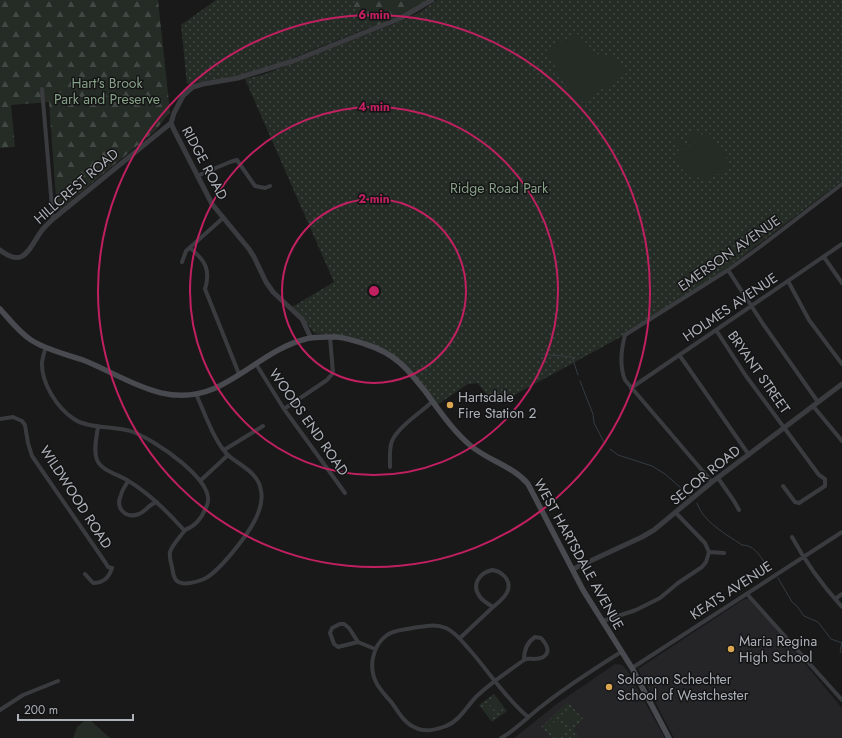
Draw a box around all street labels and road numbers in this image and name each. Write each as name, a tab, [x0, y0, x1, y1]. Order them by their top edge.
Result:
street label: RIDGE ROAD	[177, 123, 233, 203]
street label: HILLCREST ROAD	[29, 144, 123, 228]
street label: EMERSON AVENUE	[674, 210, 784, 296]
street label: HOLMES AVENUE	[679, 268, 781, 346]
street label: BRYANT STREET	[723, 327, 795, 418]
street label: WOODS END ROAD	[264, 364, 354, 480]
street label: SECOR ROAD	[666, 440, 744, 510]
street label: WILDWOOD ROAD	[35, 441, 117, 553]
street label: WEST HARTSDALE AVENUE	[529, 475, 629, 633]
street label: KEATS AVENUE	[686, 556, 776, 624]

